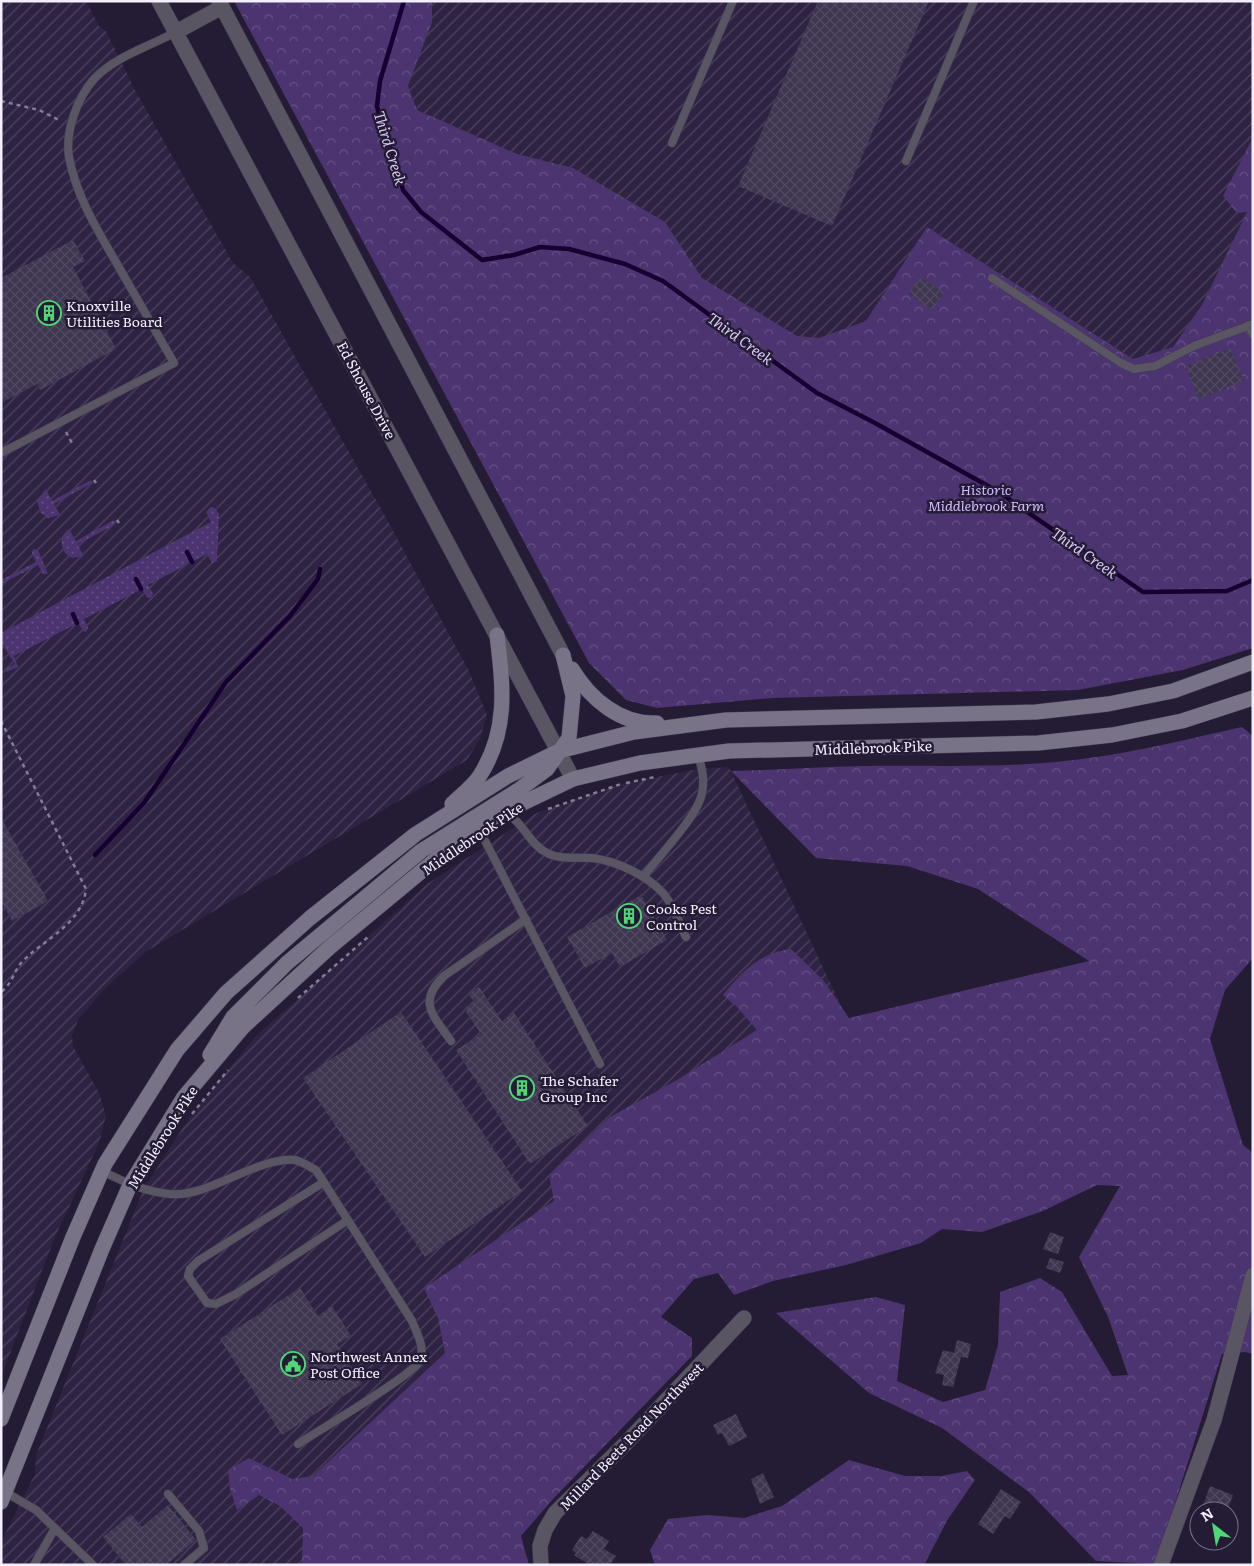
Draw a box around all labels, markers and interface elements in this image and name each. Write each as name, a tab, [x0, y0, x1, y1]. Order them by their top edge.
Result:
water label: Third Creek	[369, 108, 413, 189]
place label: Knoxville Utilities Board	[66, 295, 163, 331]
building icon: Knoxville Utilities Board	[36, 300, 62, 326]
water label: Third Creek	[703, 306, 779, 370]
street label: Ed Shouse Drive	[333, 338, 401, 442]
park label: Historic Middlebrook Farm	[928, 479, 1045, 515]
water label: Third Creek	[1047, 521, 1124, 584]
street label: Middlebrook Pike	[814, 735, 932, 759]
street label: Middlebrook Pike	[417, 797, 527, 879]
place label: Cooks Pest Control	[646, 898, 717, 934]
building icon: Cooks Pest Control	[616, 903, 642, 929]
place label: The Schafer Group Inc	[540, 1070, 619, 1106]
building icon: The Schafer Group Inc	[509, 1075, 535, 1101]
street label: Middlebrook Pike	[122, 1082, 202, 1192]
place label: Northwest Annex Post Office	[310, 1346, 427, 1382]
public building icon: Northwest Annex Post Office	[280, 1351, 306, 1377]
street label: Millard Beets Road Northwest	[555, 1357, 707, 1514]
north arrow	[1189, 1501, 1239, 1551]
text: N	[1197, 1502, 1217, 1526]

